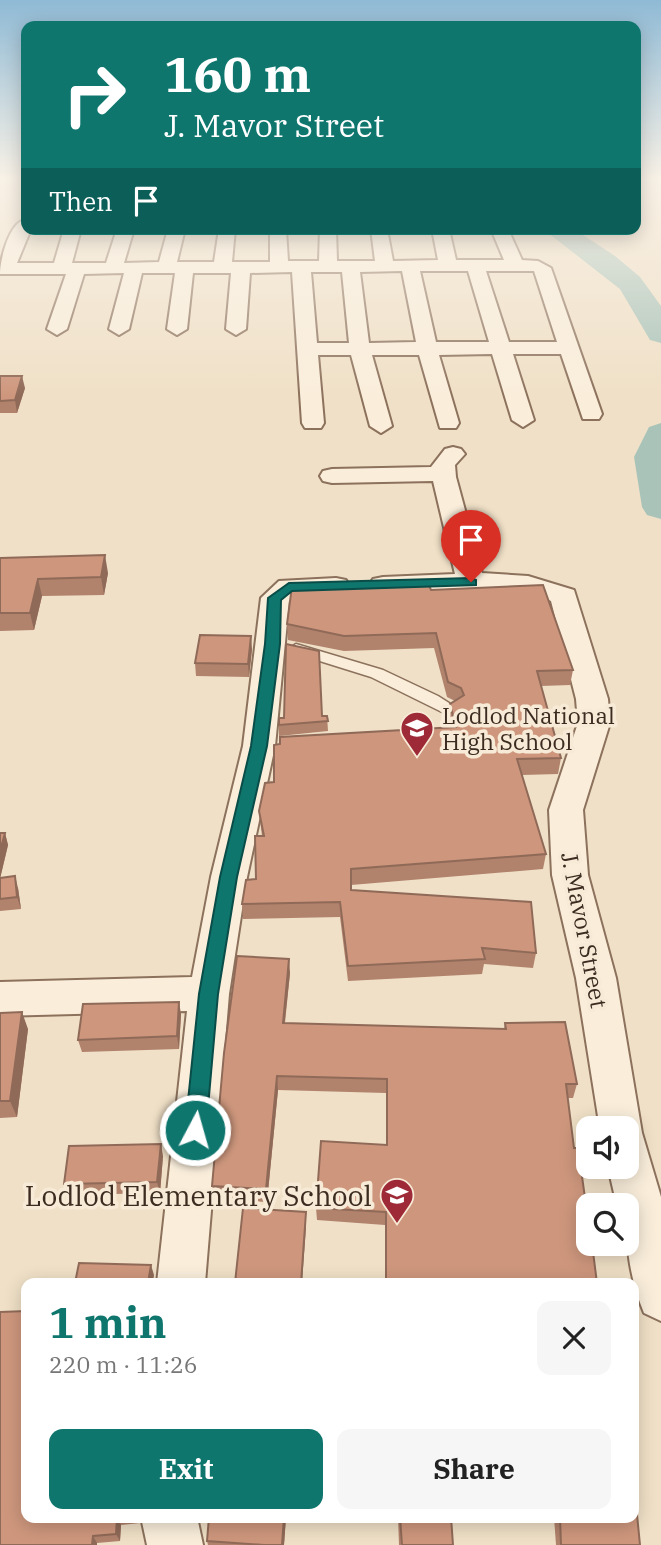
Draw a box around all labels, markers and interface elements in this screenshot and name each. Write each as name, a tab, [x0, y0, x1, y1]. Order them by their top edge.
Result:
text: 160 m	[164, 42, 311, 105]
icon: right	[49, 49, 140, 140]
text: J. Mavor Street	[164, 104, 384, 146]
icon: arrive	[127, 182, 165, 220]
text: Then	[49, 184, 113, 218]
pin	[441, 510, 501, 582]
icon: arrive	[452, 521, 490, 559]
place label: Lodlod National High School	[442, 700, 615, 756]
school or university icon: Lodlod National High School	[398, 709, 436, 758]
street label: J. Mavor Street	[555, 849, 615, 1011]
position arrow	[158, 1093, 232, 1167]
map controls	[576, 1116, 639, 1256]
button: sound	[576, 1116, 639, 1179]
school or university icon: Lodlod Elementary School	[378, 1176, 416, 1225]
place label: Lodlod Elementary School	[25, 1177, 372, 1214]
button: search	[576, 1193, 639, 1256]
text: 1 min	[49, 1295, 167, 1350]
button: close	[537, 1301, 611, 1375]
text: 220 m · 11:26	[49, 1349, 198, 1379]
button: Exit	[49, 1429, 323, 1509]
button: Share	[337, 1429, 611, 1509]

